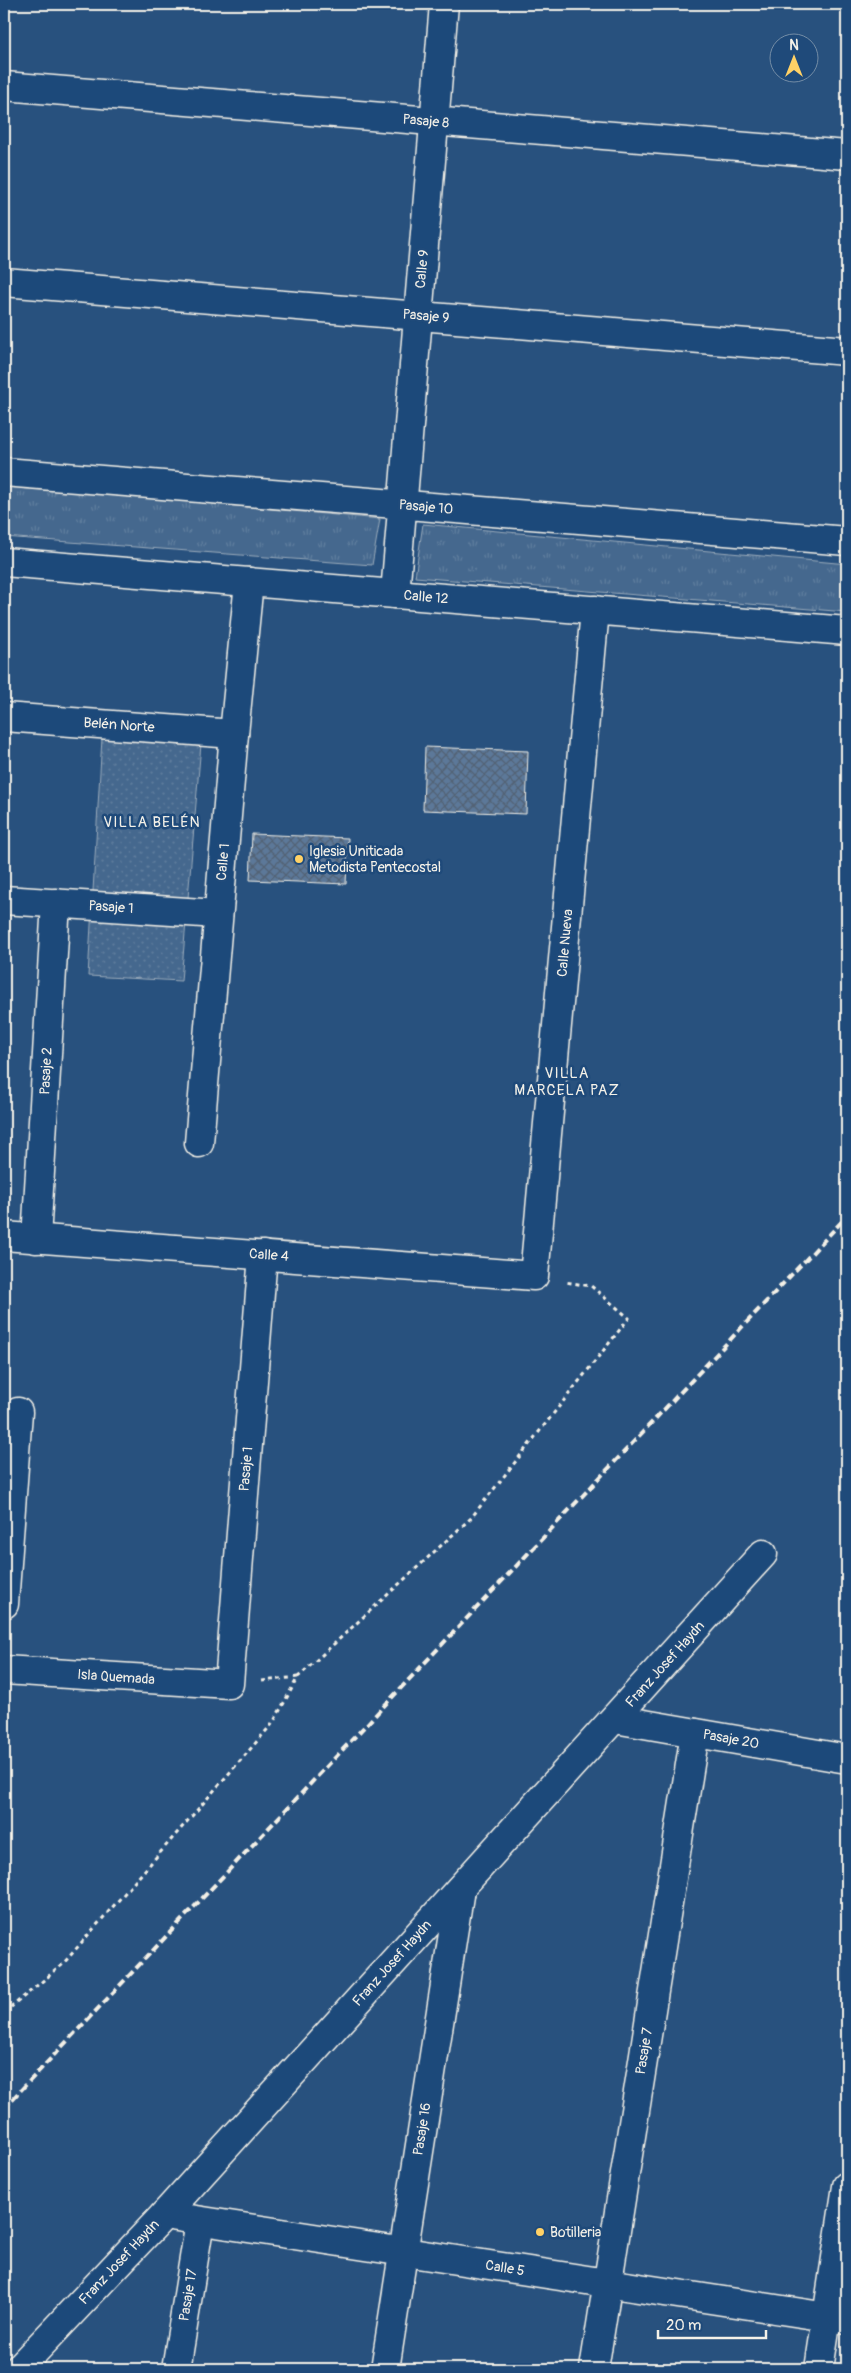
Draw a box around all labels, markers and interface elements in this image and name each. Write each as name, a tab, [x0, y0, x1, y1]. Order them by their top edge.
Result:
north arrow	[768, 32, 818, 82]
text: N	[789, 37, 799, 54]
street label: Pasaje 8	[402, 110, 450, 132]
street label: Calle 9	[412, 249, 432, 289]
street label: Pasaje 9	[402, 305, 450, 327]
street label: Pasaje 10	[398, 496, 454, 518]
street label: Calle 12	[403, 587, 449, 607]
street label: Belén Norte	[83, 714, 155, 736]
district label: VILLA BELÉN	[103, 813, 201, 832]
street label: Calle 1	[213, 843, 233, 881]
place label: Iglesia Uniticada Metodista Pentecostal	[309, 843, 441, 876]
marker: Iglesia Uniticada Metodista Pentecostal	[293, 853, 305, 865]
street label: Pasaje 1	[88, 897, 134, 917]
street label: Calle Nueva	[554, 908, 576, 978]
street label: Pasaje 2	[36, 1047, 56, 1095]
district label: VILLA MARCELA PAZ	[514, 1064, 620, 1100]
street label: Calle 4	[249, 1245, 289, 1265]
street label: Pasaje 1	[236, 1446, 256, 1492]
street label: Franz Josef Haydn	[622, 1617, 708, 1711]
street label: Isla Quemada	[77, 1666, 155, 1688]
street label: Pasaje 20	[701, 1726, 761, 1752]
street label: Franz Josef Haydn	[349, 1916, 435, 2010]
street label: Pasaje 7	[632, 2026, 656, 2076]
street label: Pasaje 16	[409, 2101, 435, 2157]
street label: Franz Josef Haydn	[75, 2216, 163, 2308]
place label: Botilleria	[550, 2224, 601, 2241]
marker: Botilleria	[534, 2226, 546, 2238]
street label: Calle 5	[484, 2257, 526, 2279]
street label: Pasaje 17	[175, 2267, 201, 2322]
scale bar	[658, 2308, 766, 2340]
text: 20 m	[666, 2316, 701, 2335]

